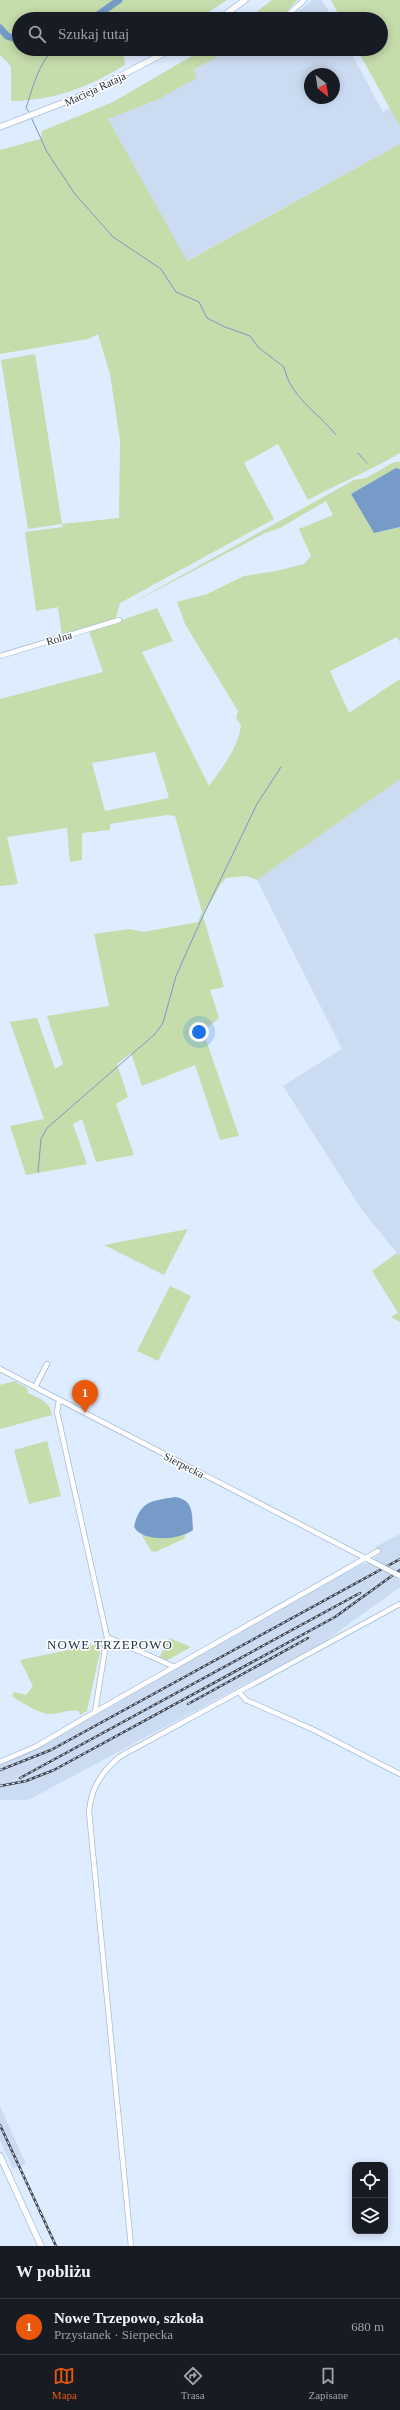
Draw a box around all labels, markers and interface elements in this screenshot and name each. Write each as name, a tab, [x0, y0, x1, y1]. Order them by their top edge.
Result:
search box	[12, 12, 388, 56]
icon: search	[26, 23, 48, 45]
text: Szukaj tutaj	[58, 26, 129, 42]
north arrow	[304, 68, 340, 104]
street label: Macieja Rataja	[62, 70, 128, 108]
street label: Rolna	[45, 629, 73, 647]
your location	[189, 1022, 209, 1042]
pin: 1	[72, 1380, 98, 1413]
street label: Sierpecka	[162, 1450, 206, 1480]
district label: NOWE TRZEPOWO	[47, 1637, 173, 1652]
map controls	[352, 2162, 388, 2234]
button: locate	[352, 2162, 388, 2198]
button: layers	[352, 2198, 388, 2234]
text: W pobliżu	[16, 2262, 91, 2281]
text: Nowe Trzepowo, szkoła	[54, 2310, 204, 2326]
text: 1	[26, 2319, 32, 2334]
text: 680 m	[351, 2319, 384, 2334]
text: Przystanek · Sierpecka	[54, 2327, 173, 2342]
tab: Mapa	[52, 2365, 77, 2401]
tab: Trasa	[181, 2365, 205, 2401]
tab: Zapisane	[308, 2365, 348, 2401]

